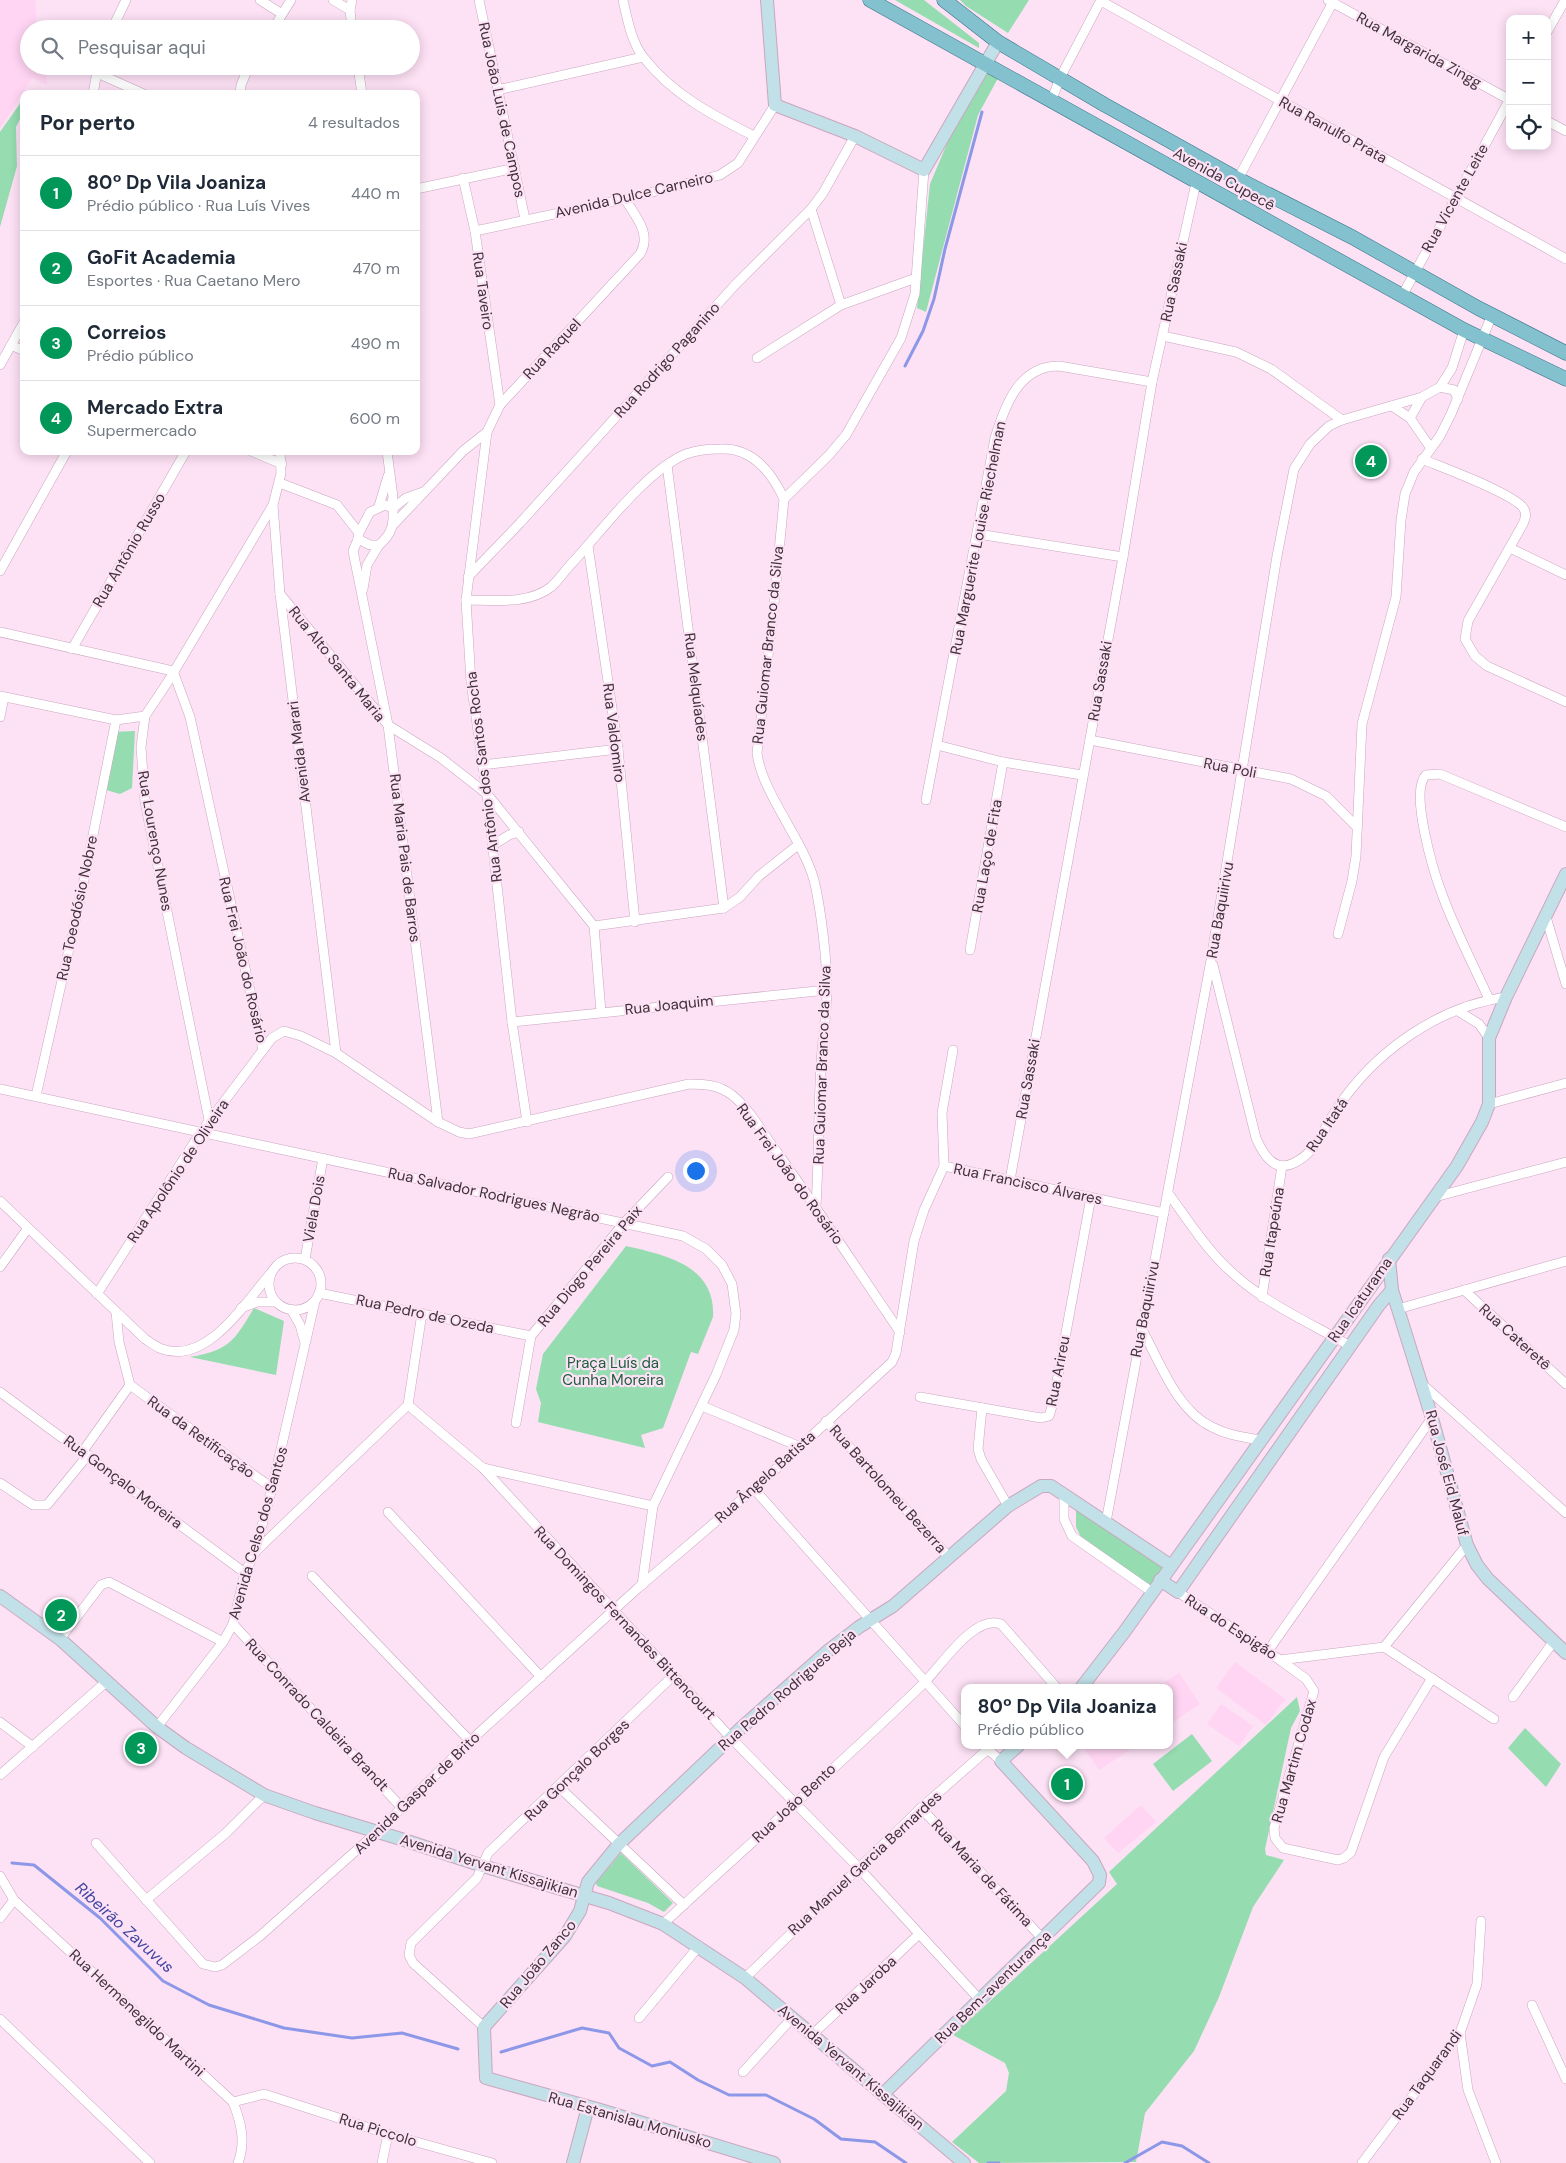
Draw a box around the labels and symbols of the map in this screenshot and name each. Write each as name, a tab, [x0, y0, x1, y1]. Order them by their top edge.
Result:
street label: Rua Margarida Zingg	[1353, 7, 1485, 93]
street label: Rua João Luis de Campos	[474, 20, 530, 200]
street label: Rua Ranulfo Prata	[1275, 92, 1391, 168]
street label: Rua Vicente Leite	[1417, 140, 1493, 256]
street label: Avenida Cupecê	[1170, 143, 1278, 215]
street label: Avenida Dulce Carneiro	[553, 167, 715, 223]
street label: Rua Sassaki	[1156, 240, 1192, 324]
street label: Rua Taveiro	[468, 251, 498, 331]
street label: Rua Rodrigo Paganino	[610, 298, 724, 422]
street label: Rua Raquel	[519, 314, 585, 384]
street label: Rua Marguerite Louise Riechelman	[946, 419, 1010, 657]
pin: 4	[1355, 442, 1387, 480]
street label: Rua Antônio Russo	[88, 489, 170, 611]
street label: Rua Guiomar Branco da Silva	[748, 545, 788, 745]
street label: Rua Alto Santa Maria	[284, 602, 390, 726]
street label: Rua Melquíades	[679, 632, 713, 742]
street label: Rua Sassaki	[1083, 639, 1117, 723]
street label: Rua Antônio dos Santos Rocha	[461, 671, 507, 883]
street label: Rua Valdomiro	[598, 682, 630, 784]
street label: Avenida Marari	[283, 700, 315, 804]
street label: Rua Poli	[1202, 753, 1258, 783]
street label: Rua Lourenço Nunes	[133, 769, 177, 913]
street label: Rua Maria Pais de Barros	[385, 773, 425, 943]
street label: Rua Laço de Fita	[967, 798, 1007, 914]
street label: Rua Toeodósio Nobre	[52, 834, 102, 982]
street label: Rua Baquiirivu	[1202, 860, 1238, 960]
street label: Rua Frei João do Rosário	[214, 875, 272, 1045]
street label: Rua Guiomar Branco da Silva	[809, 965, 835, 1165]
street label: Rua Joaquim	[624, 990, 714, 1020]
street label: Rua Sassaki	[1011, 1037, 1045, 1121]
street label: Rua Itatá	[1302, 1094, 1352, 1156]
street label: Rua Apolônio de Oliveira	[122, 1095, 234, 1247]
street label: Rua Frei João do Rosário	[732, 1099, 848, 1249]
your location	[683, 1158, 709, 1184]
street label: Rua Francisco Álvares	[952, 1158, 1104, 1210]
street label: Rua Salvador Rodrigues Negrão	[386, 1163, 602, 1227]
street label: Viela Dois	[298, 1174, 330, 1244]
street label: Rua Itapeúna	[1255, 1186, 1289, 1278]
street label: Rua Diogo Pereira Paix	[533, 1201, 647, 1331]
street label: Rua Icaturama	[1323, 1254, 1397, 1346]
street label: Rua Baquiirivu	[1126, 1259, 1164, 1359]
street label: Rua Pedro de Ozeda	[354, 1290, 496, 1338]
street label: Rua Cateretê	[1475, 1299, 1555, 1375]
street label: Rua Arireu	[1041, 1334, 1075, 1408]
park label: Praça Luís da Cunha Moreira	[562, 1353, 664, 1390]
street label: Rua da Retificação	[143, 1391, 259, 1483]
street label: Rua José Eid Maluf	[1421, 1408, 1473, 1538]
street label: Rua Bartolomeu Bezerra	[825, 1421, 951, 1557]
street label: Rua Ângelo Batista	[710, 1426, 820, 1528]
street label: Rua Gonçalo Moreira	[59, 1431, 187, 1533]
street label: Avenida Celso dos Santos	[224, 1444, 292, 1622]
street label: Rua Domingos Fernandes Bittencourt	[530, 1522, 720, 1724]
street label: Rua do Espigão	[1181, 1590, 1281, 1664]
pin: 2	[45, 1596, 77, 1634]
street label: Rua Pedro Rodrigues Beja	[714, 1625, 860, 1755]
street label: Rua Conrado Caldeira Brandt	[241, 1634, 393, 1796]
street label: Rua Martim Codax	[1267, 1696, 1321, 1825]
street label: Rua Gonçalo Borges	[520, 1715, 634, 1825]
street label: Avenida Gaspar de Brito	[350, 1727, 484, 1858]
pin: 3	[125, 1729, 157, 1767]
street label: Rua João Bento	[748, 1759, 840, 1847]
pin: 1	[1051, 1765, 1083, 1803]
street label: Rua Manuel Garcia Bernardes	[784, 1786, 946, 1940]
street label: Rua Maria de Fátima	[927, 1815, 1037, 1931]
street label: Avenida Yervant Kissajikian	[397, 1829, 581, 1903]
water label: Ribeirão Zavuvus	[71, 1877, 179, 1977]
street label: Rua João Zanco	[495, 1916, 581, 2012]
street label: Rua Bem-aventurança	[930, 1926, 1056, 2048]
street label: Rua Hermenegildo Martini	[65, 1945, 209, 2081]
street label: Rua Jaroba	[831, 1951, 901, 2019]
street label: Avenida Yervant Kissajikian	[774, 2000, 928, 2134]
street label: Rua Taquarandi	[1388, 2026, 1466, 2124]
street label: Rua Estanislau Moniusko	[546, 2087, 714, 2153]
street label: Rua Piccolo	[337, 2109, 419, 2151]

